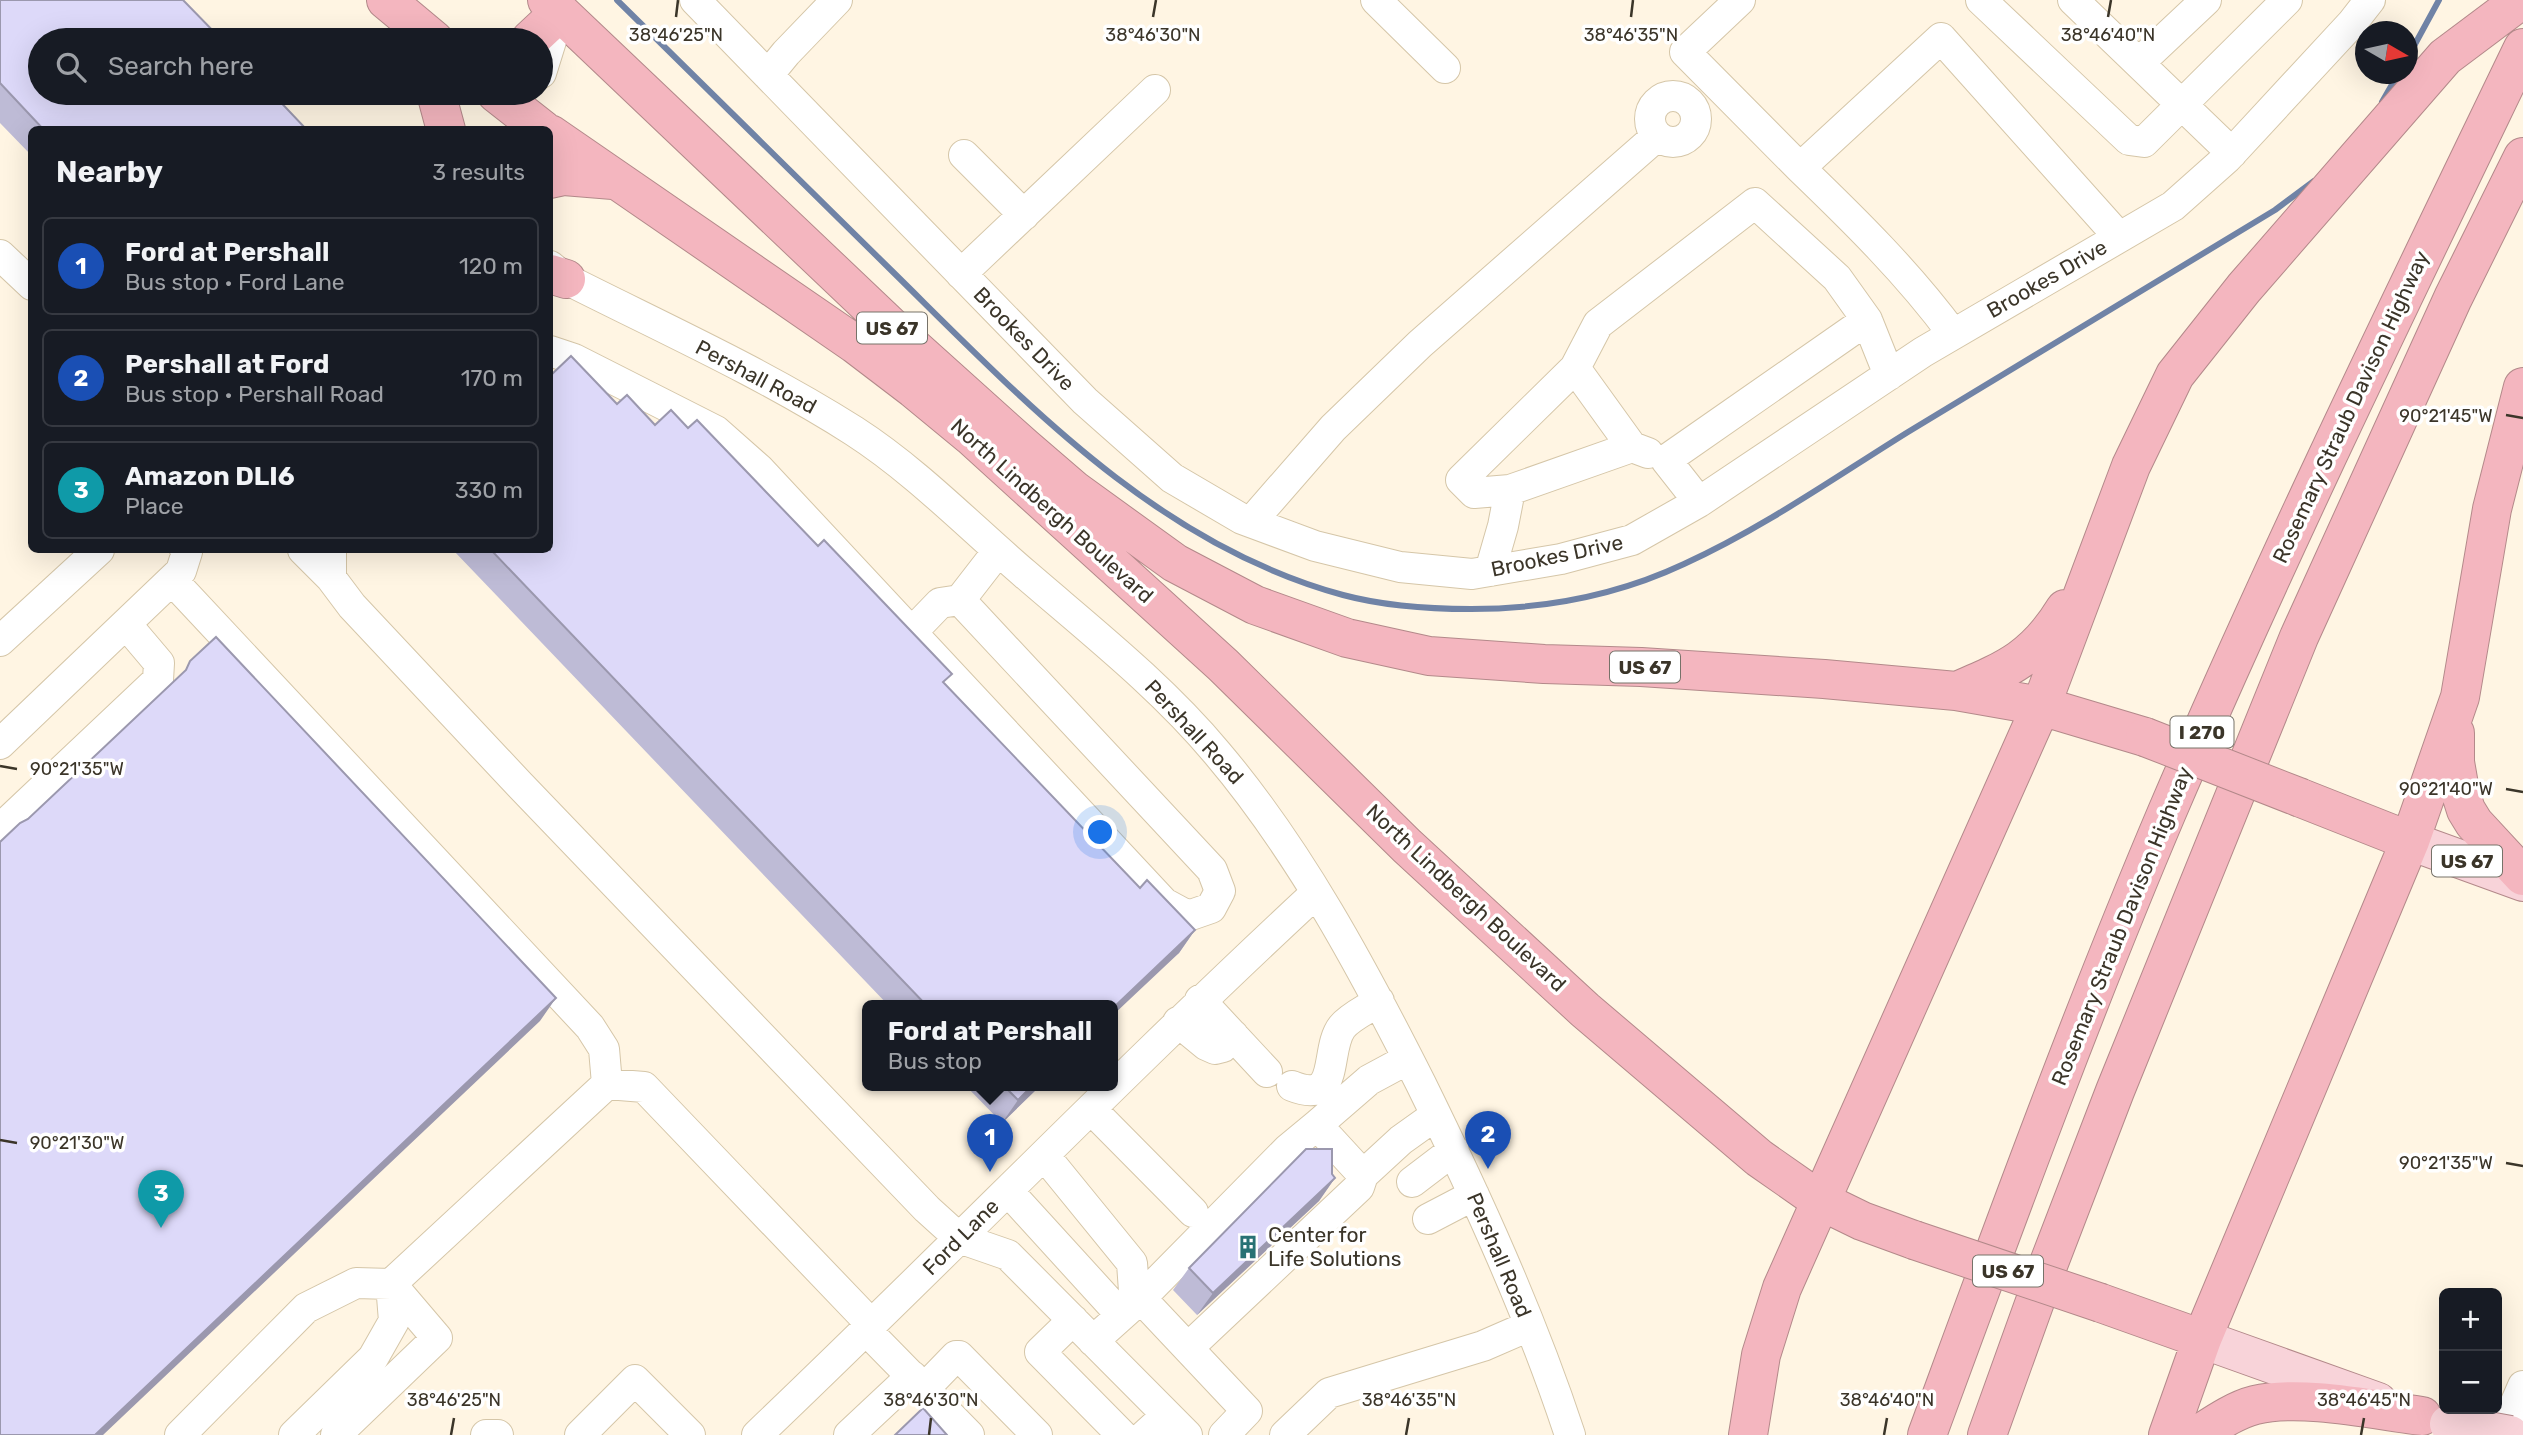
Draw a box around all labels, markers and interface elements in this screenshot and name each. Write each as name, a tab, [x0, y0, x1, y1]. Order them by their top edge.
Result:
north arrow	[2355, 21, 2418, 84]
text: 38°46'25"N	[629, 24, 723, 46]
text: 38°46'30"N	[1105, 24, 1201, 46]
text: 38°46'35"N	[1584, 24, 1678, 46]
text: 38°46'40"N	[2061, 24, 2155, 46]
search box	[28, 28, 553, 105]
icon: search	[52, 48, 90, 86]
text: Search here	[108, 51, 254, 82]
text: Nearby	[56, 154, 163, 190]
text: 3 results	[432, 158, 525, 186]
street label: Brookes Drive	[1982, 234, 2111, 323]
text: Ford at Pershall	[125, 237, 329, 268]
street label: Rosemary Straub Davison Highway	[2267, 246, 2434, 567]
text: 1	[75, 252, 87, 280]
text: 120 m	[459, 252, 523, 280]
text: Bus stop · Ford Lane	[125, 268, 345, 296]
street label: Brookes Drive	[969, 282, 1080, 396]
road number: US 67	[857, 312, 927, 344]
street label: Pershall Road	[692, 334, 821, 419]
text: Pershall at Ford	[125, 349, 329, 380]
text: 2	[74, 364, 88, 392]
text: 170 m	[461, 364, 523, 392]
text: Bus stop · Pershall Road	[125, 380, 384, 408]
text: 90°21'45"W	[2399, 405, 2493, 427]
street label: North Lindbergh Boulevard	[946, 413, 1159, 608]
text: Amazon DLI6	[125, 461, 295, 492]
text: 3	[73, 476, 89, 504]
text: 330 m	[455, 476, 523, 504]
text: Place	[125, 492, 184, 520]
street label: Brookes Drive	[1489, 529, 1625, 582]
road number: US 67	[1610, 652, 1680, 682]
street label: Pershall Road	[1140, 674, 1249, 789]
road number: I 270	[2170, 716, 2234, 748]
text: 90°21'35"W	[30, 758, 124, 780]
street label: Rosemary Straub Davison Highway	[2046, 762, 2197, 1089]
text: 90°21'40"W	[2399, 778, 2493, 800]
street label: North Lindbergh Boulevard	[1361, 799, 1571, 997]
your location	[1083, 815, 1117, 849]
road number: US 67	[2432, 846, 2502, 876]
popup	[862, 1000, 1118, 1091]
text: Ford at Pershall	[888, 1016, 1092, 1047]
text: Bus stop	[888, 1047, 982, 1075]
pin: 2	[1465, 1111, 1511, 1169]
pin: 1	[967, 1114, 1013, 1172]
text: 90°21'30"W	[30, 1132, 124, 1154]
text: 90°21'35"W	[2399, 1152, 2493, 1174]
pin: 3	[138, 1170, 184, 1228]
street label: Pershall Road	[1462, 1189, 1537, 1321]
street label: Ford Lane	[917, 1193, 1004, 1280]
place label: Center for Life Solutions	[1268, 1222, 1401, 1271]
building icon: Center for Life Solutions	[1234, 1233, 1262, 1261]
road number: US 67	[1973, 1256, 2043, 1287]
map controls	[2439, 1288, 2502, 1414]
button: +	[2439, 1288, 2502, 1351]
button: −	[2439, 1351, 2502, 1414]
text: 38°46'25"N	[407, 1389, 501, 1411]
text: 38°46'30"N	[883, 1389, 979, 1411]
text: 38°46'35"N	[1362, 1389, 1456, 1411]
text: 38°46'40"N	[1840, 1389, 1934, 1411]
text: 38°46'45"N	[2317, 1389, 2411, 1411]

